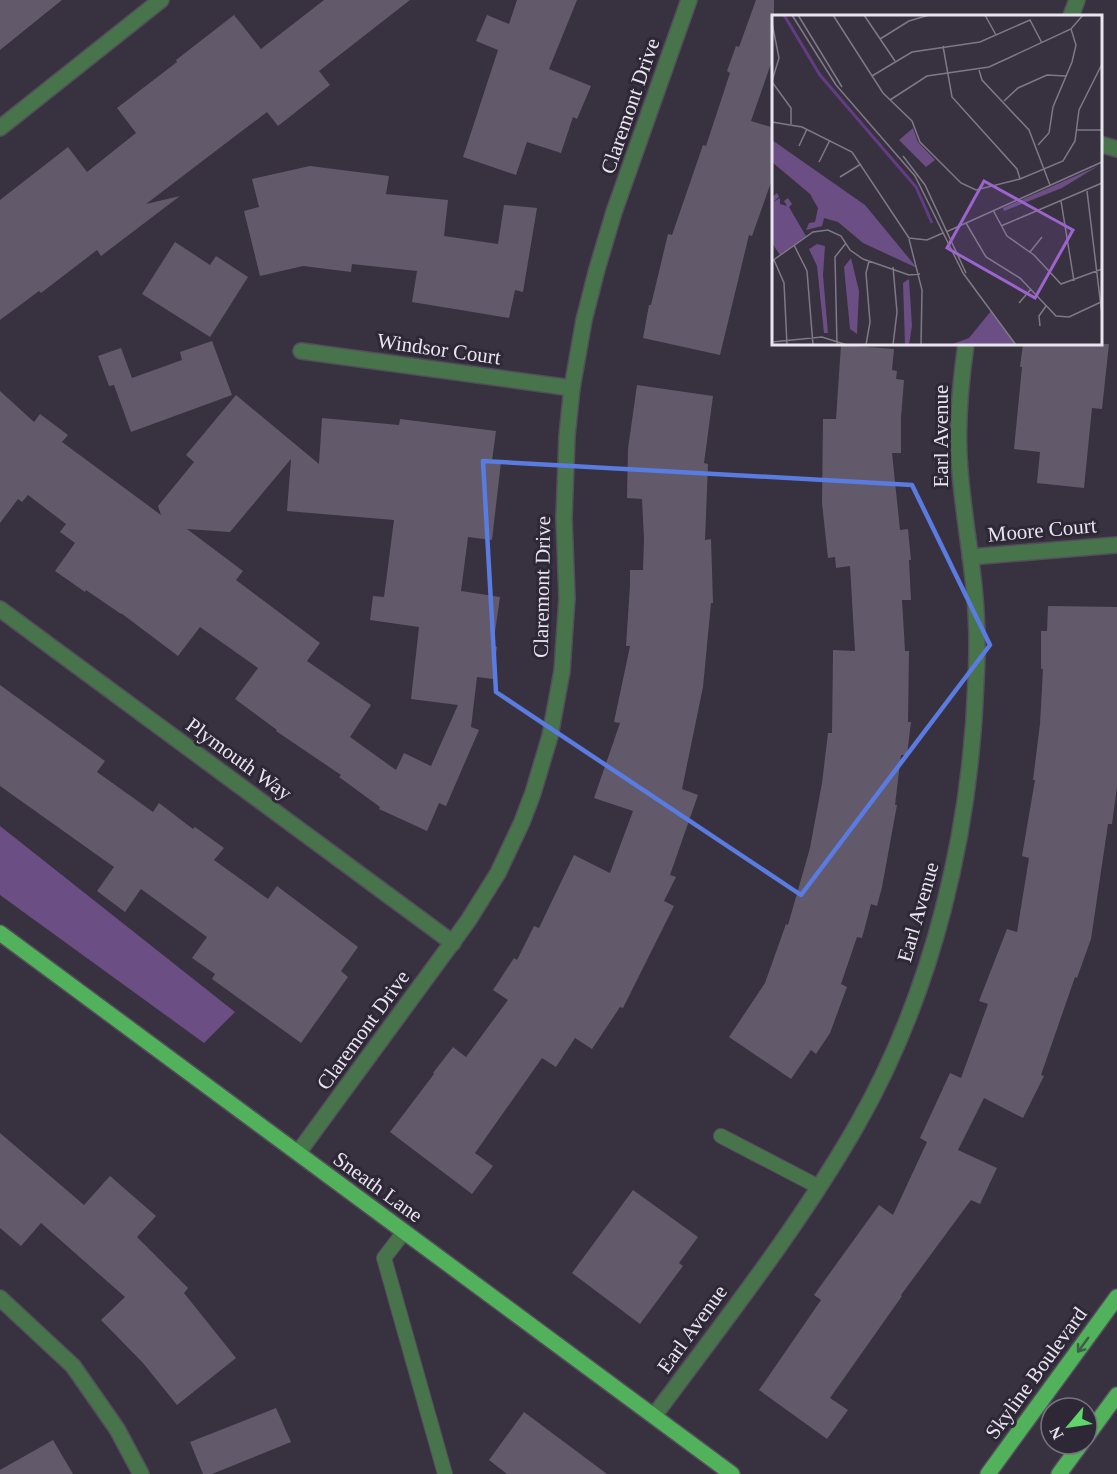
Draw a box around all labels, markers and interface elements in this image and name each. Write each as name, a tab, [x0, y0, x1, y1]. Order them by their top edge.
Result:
inset map	[772, 15, 1102, 345]
street label: Claremont Drive	[596, 35, 664, 177]
street label: Windsor Court	[376, 328, 503, 370]
street label: Earl Avenue	[929, 385, 953, 487]
street label: Moore Court	[987, 513, 1098, 547]
street label: Claremont Drive	[529, 516, 555, 658]
street label: Plymouth Way	[182, 713, 297, 806]
street label: Earl Avenue	[892, 859, 944, 965]
street label: Claremont Drive	[312, 966, 414, 1094]
street label: Sneath Lane	[329, 1147, 427, 1227]
street label: Earl Avenue	[652, 1280, 732, 1378]
street label: Skyline Boulevard	[980, 1302, 1092, 1444]
one-way arrow	[1076, 1336, 1089, 1352]
north arrow	[1039, 1396, 1099, 1456]
text: N	[1046, 1423, 1067, 1442]

